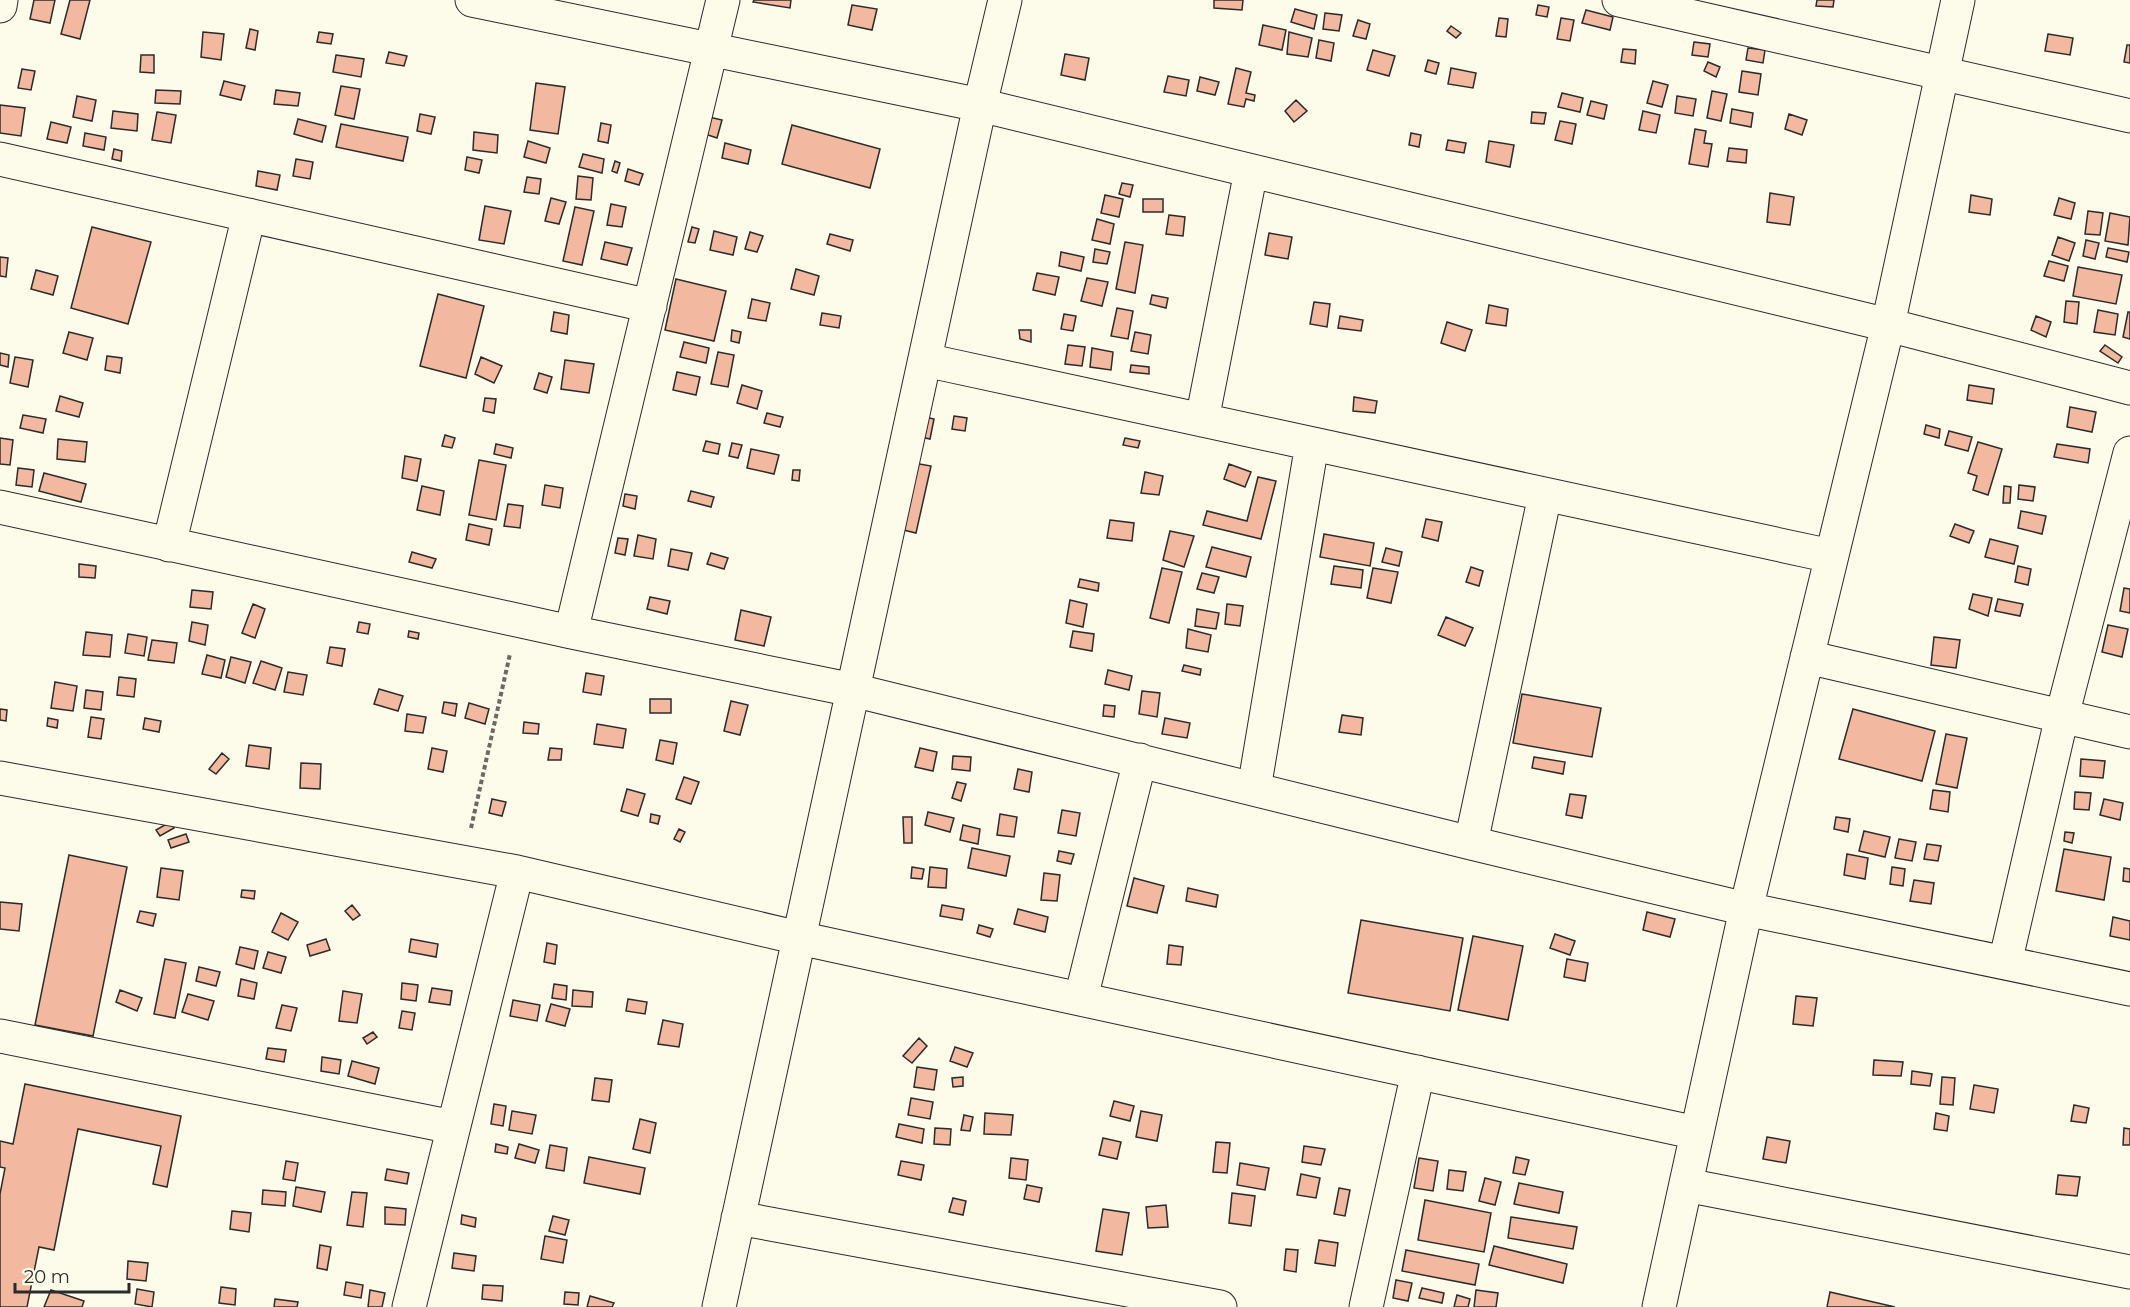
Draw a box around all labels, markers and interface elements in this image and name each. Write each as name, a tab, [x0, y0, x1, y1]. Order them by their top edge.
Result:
scale bar	[15, 1256, 129, 1294]
text: 20 m	[24, 1266, 70, 1288]

